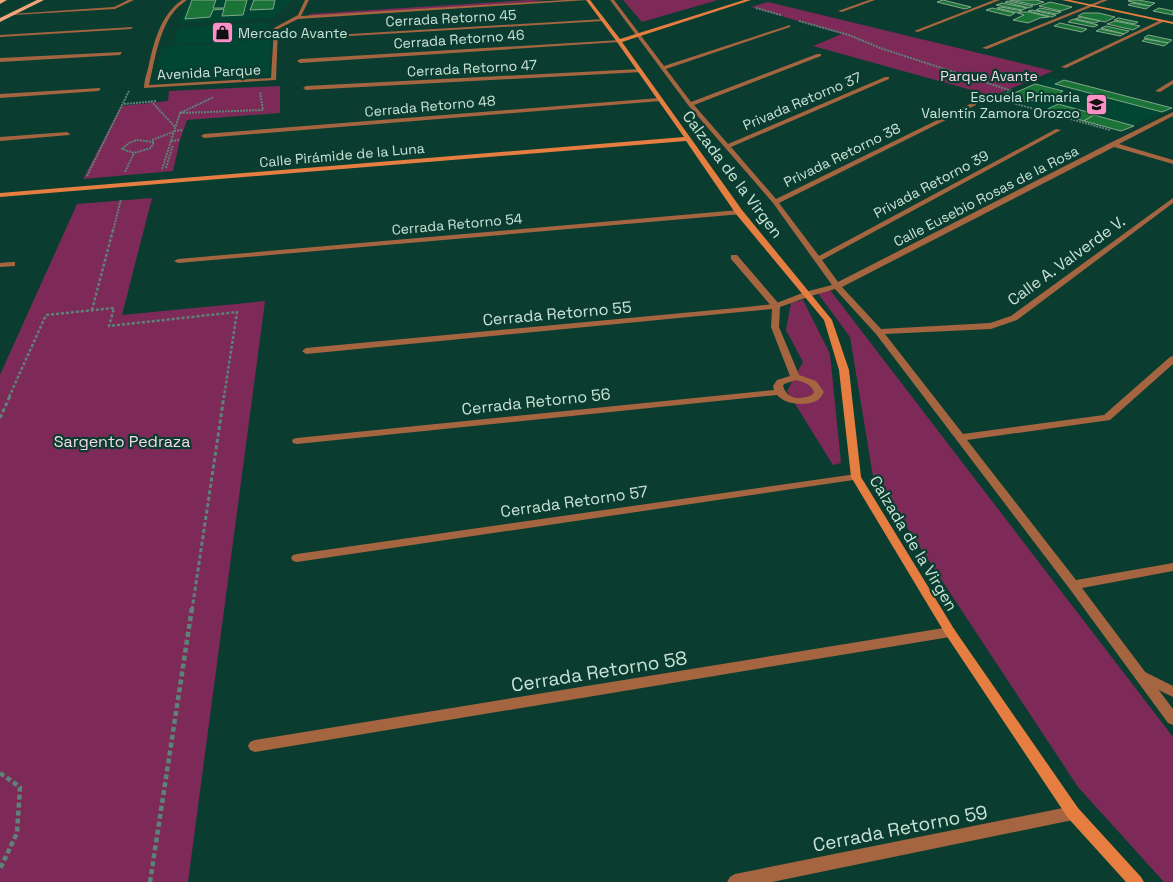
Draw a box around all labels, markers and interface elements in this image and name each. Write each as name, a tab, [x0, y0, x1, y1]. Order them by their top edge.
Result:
street label: Cerrada Retorno 45	[385, 6, 517, 30]
shop icon: Mercado Avante	[210, 21, 234, 45]
place label: Mercado Avante	[238, 24, 348, 42]
street label: Cerrada Retorno 46	[393, 25, 525, 53]
street label: Cerrada Retorno 47	[407, 56, 538, 80]
street label: Avenida Parque	[157, 60, 261, 84]
park label: Parque Avante	[940, 67, 1038, 85]
street label: Privada Retorno 37	[740, 68, 864, 134]
place label: Escuela Primaria Valentín Zamora Orozco	[921, 88, 1080, 122]
street label: Cerrada Retorno 48	[364, 91, 497, 121]
school or university icon: Escuela Primaria Valentín Zamora Orozco	[1084, 93, 1108, 117]
street label: Calzada de la Virgen	[678, 106, 787, 242]
street label: Privada Retorno 38	[781, 119, 904, 191]
street label: Calle Pirámide de la Luna	[259, 139, 425, 171]
street label: Calle Eusebio Rosas de la Rosa	[890, 141, 1082, 251]
street label: Privada Retorno 39	[870, 146, 992, 222]
street label: Cerrada Retorno 54	[391, 209, 523, 239]
street label: Calle A. Valverde V.	[1003, 211, 1129, 310]
street label: Cerrada Retorno 55	[482, 297, 632, 330]
street label: Cerrada Retorno 56	[461, 383, 612, 420]
park label: Sargento Pedraza	[54, 431, 190, 452]
street label: Calzada de la Virgen	[865, 472, 962, 615]
street label: Cerrada Retorno 57	[499, 481, 649, 522]
street label: Cerrada Retorno 58	[509, 645, 689, 698]
street label: Cerrada Retorno 59	[811, 799, 990, 858]

